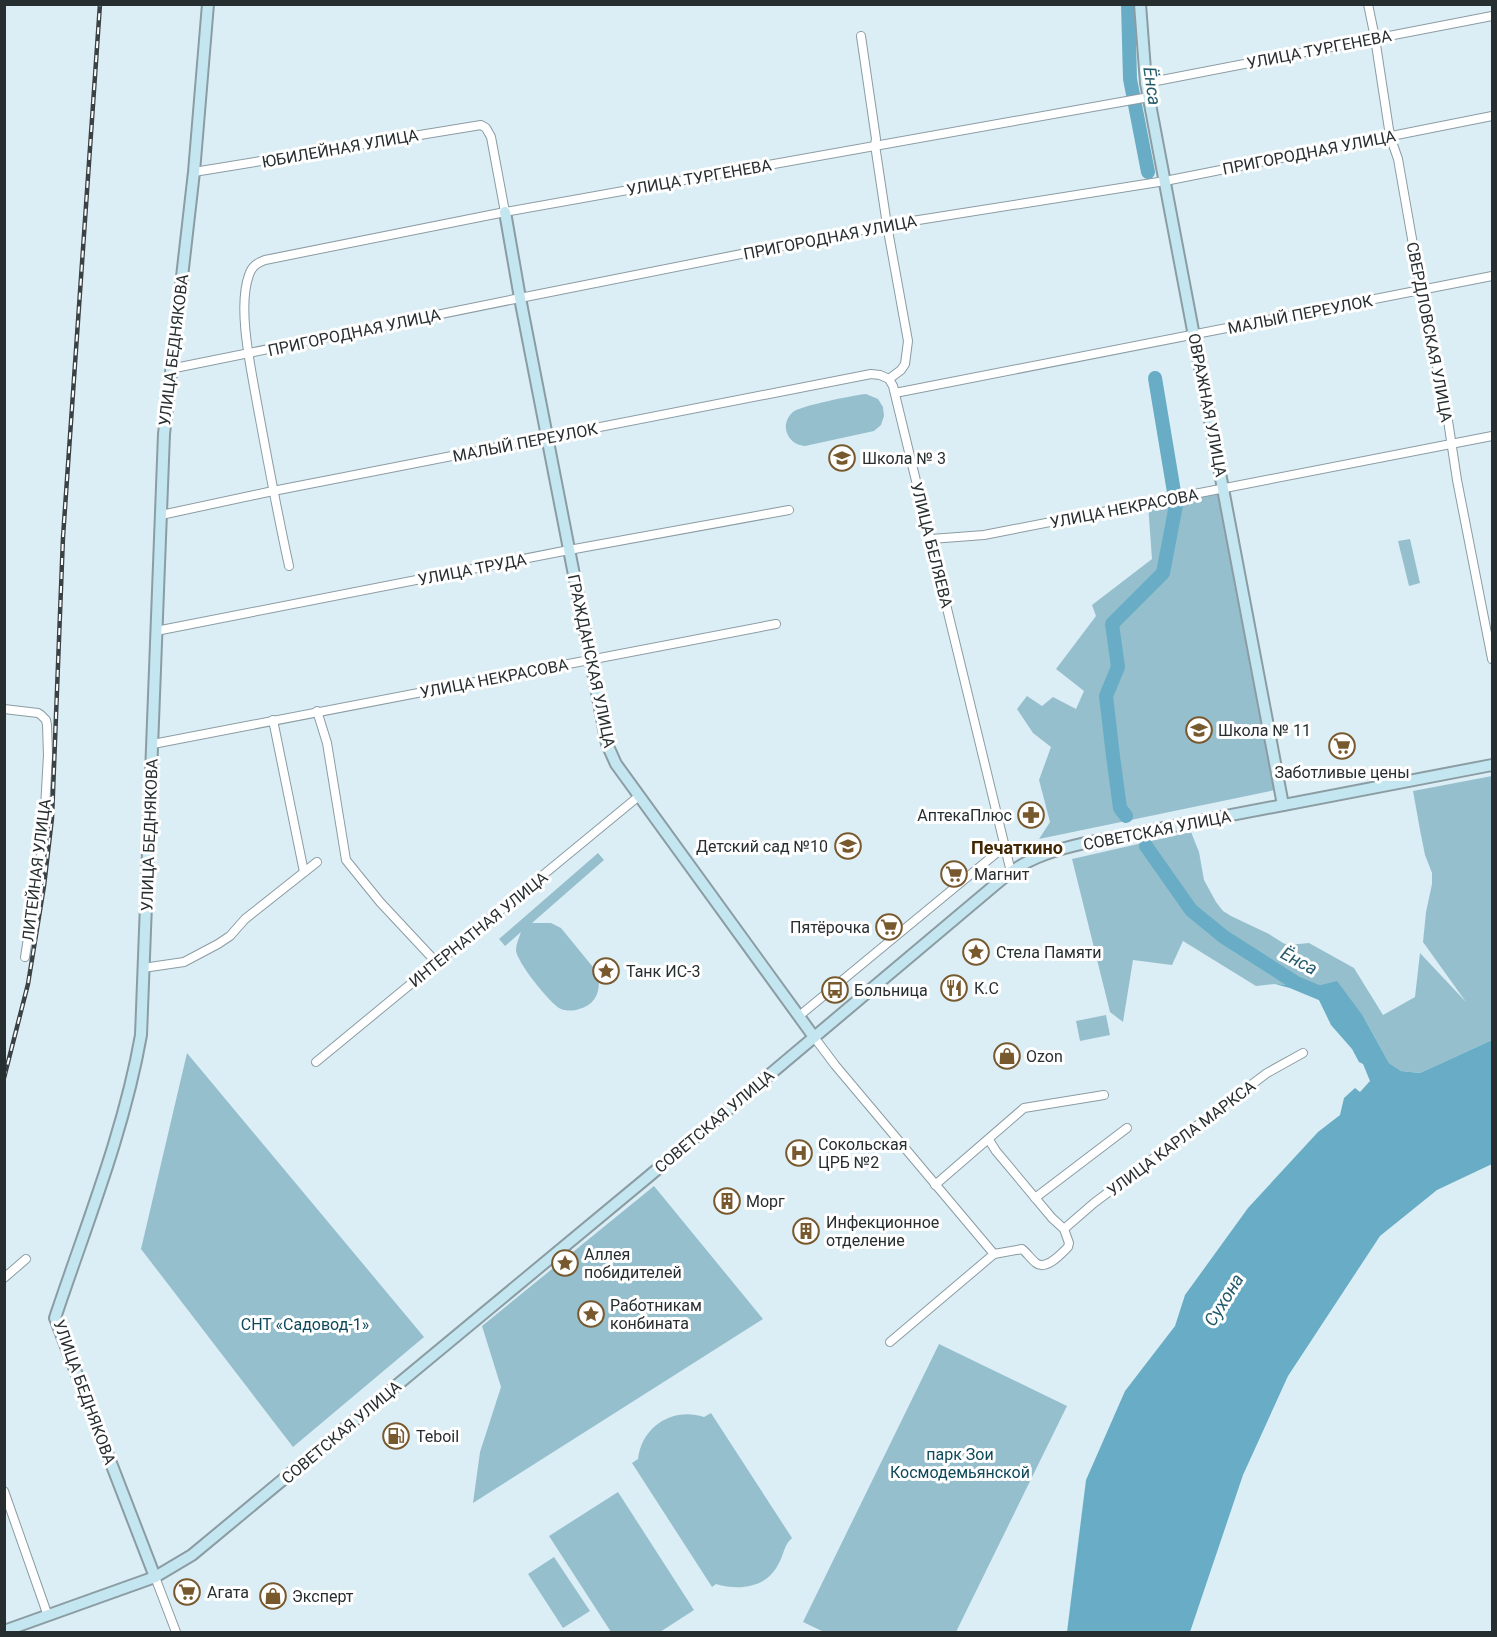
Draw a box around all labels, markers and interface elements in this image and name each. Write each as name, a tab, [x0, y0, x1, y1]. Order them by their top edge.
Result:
street label: УЛИЦА ТУРГЕНЕВА	[1245, 26, 1394, 73]
water label: Ёнса	[1139, 65, 1166, 107]
street label: ЮБИЛЕЙНАЯ УЛИЦА	[260, 125, 420, 172]
street label: ПРИГОРОДНАЯ УЛИЦА	[1221, 126, 1398, 179]
street label: УЛИЦА ТУРГЕНЕВА	[625, 155, 774, 200]
street label: ПРИГОРОДНАЯ УЛИЦА	[742, 211, 919, 264]
street label: СВЕРДЛОВСКАЯ УЛИЦА	[1403, 240, 1456, 424]
street label: УЛИЦА БЕДНЯКОВА	[155, 272, 192, 427]
street label: МАЛЫЙ ПЕРЕУЛОК	[1226, 291, 1375, 338]
street label: ПРИГОРОДНАЯ УЛИЦА	[266, 305, 443, 360]
street label: ОВРАЖНАЯ УЛИЦА	[1184, 332, 1231, 479]
street label: МАЛЫЙ ПЕРЕУЛОК	[451, 419, 600, 466]
school or university icon: Школа № 3	[827, 443, 857, 473]
place label: Школа № 3	[862, 449, 946, 468]
street label: УЛИЦА БЕЛЯЕВА	[907, 480, 956, 610]
street label: УЛИЦА НЕКРАСОВА	[1048, 485, 1200, 532]
street label: УЛИЦА ТРУДА	[416, 550, 528, 589]
street label: ГРАЖДАНСКАЯ УЛИЦА	[564, 573, 619, 750]
street label: УЛИЦА НЕКРАСОВА	[418, 655, 570, 702]
school or university icon: Школа № 11	[1184, 715, 1214, 745]
place label: Школа № 11	[1218, 721, 1311, 740]
supermarket icon: Заботливые цены	[1327, 731, 1357, 761]
street label: УЛИЦА БЕДНЯКОВА	[137, 758, 162, 912]
place label: Заботливые цены	[1274, 763, 1410, 782]
street label: ЛИТЕЙНАЯ УЛИЦА	[18, 797, 55, 942]
pharmacy icon: АптекаПлюс	[1016, 800, 1046, 830]
place label: АптекаПлюс	[917, 806, 1012, 825]
street label: СОВЕТСКАЯ УЛИЦА	[1082, 807, 1233, 854]
school or university icon: Детский сад №10	[833, 831, 863, 861]
place label: Детский сад №10	[696, 837, 828, 856]
district label: Печаткино	[971, 837, 1063, 858]
supermarket icon: Магнит	[939, 859, 969, 889]
place label: Магнит	[974, 865, 1030, 884]
street label: ИНТЕРНАТНАЯ УЛИЦА	[405, 867, 552, 991]
supermarket icon: Пятёрочка	[874, 912, 904, 942]
place label: Пятёрочка	[790, 918, 870, 937]
place icon: Стела Памяти	[961, 937, 991, 967]
water label: Ёнса	[1277, 942, 1321, 979]
place label: Стела Памяти	[996, 943, 1102, 962]
place icon: Танк ИС-3	[591, 956, 621, 986]
place label: Танк ИС-3	[626, 962, 700, 981]
restaurant icon: К.С	[939, 973, 969, 1003]
bus stop icon: Больница	[820, 975, 850, 1005]
place label: К.С	[974, 979, 999, 998]
place label: Больница	[854, 981, 928, 1000]
shop icon: Ozon	[992, 1041, 1022, 1071]
place label: Ozon	[1026, 1047, 1063, 1066]
street label: СОВЕТСКАЯ УЛИЦА	[651, 1066, 778, 1177]
street label: УЛИЦА КАРЛА МАРКСА	[1104, 1076, 1260, 1200]
place label: Сокольская ЦРБ №2	[818, 1135, 907, 1172]
hospital icon: Сокольская ЦРБ №2	[784, 1138, 814, 1168]
building icon: Морг	[712, 1186, 742, 1216]
place label: Морг	[746, 1192, 785, 1211]
place label: Инфекционное отделение	[826, 1213, 939, 1250]
building icon: Инфекционное отделение	[791, 1216, 821, 1246]
place label: Аллея побидителей	[584, 1245, 682, 1282]
place icon: Аллея побидителей	[550, 1248, 580, 1278]
water label: Сухона	[1199, 1270, 1248, 1330]
place label: Работникам конбината	[610, 1296, 702, 1333]
place icon: Работникам конбината	[576, 1299, 606, 1329]
park label: СНТ «Садовод-1»	[241, 1315, 369, 1334]
street label: УЛИЦА БЕДНЯКОВА	[49, 1317, 120, 1468]
street label: СОВЕТСКАЯ УЛИЦА	[278, 1377, 405, 1488]
fuel station icon: Teboil	[381, 1421, 411, 1451]
place label: Teboil	[416, 1427, 459, 1446]
park label: парк Зои Космодемьянской	[890, 1445, 1030, 1482]
supermarket icon: Агата	[172, 1577, 202, 1607]
shop icon: Эксперт	[258, 1581, 288, 1611]
place label: Агата	[207, 1583, 249, 1602]
place label: Эксперт	[292, 1587, 354, 1606]

